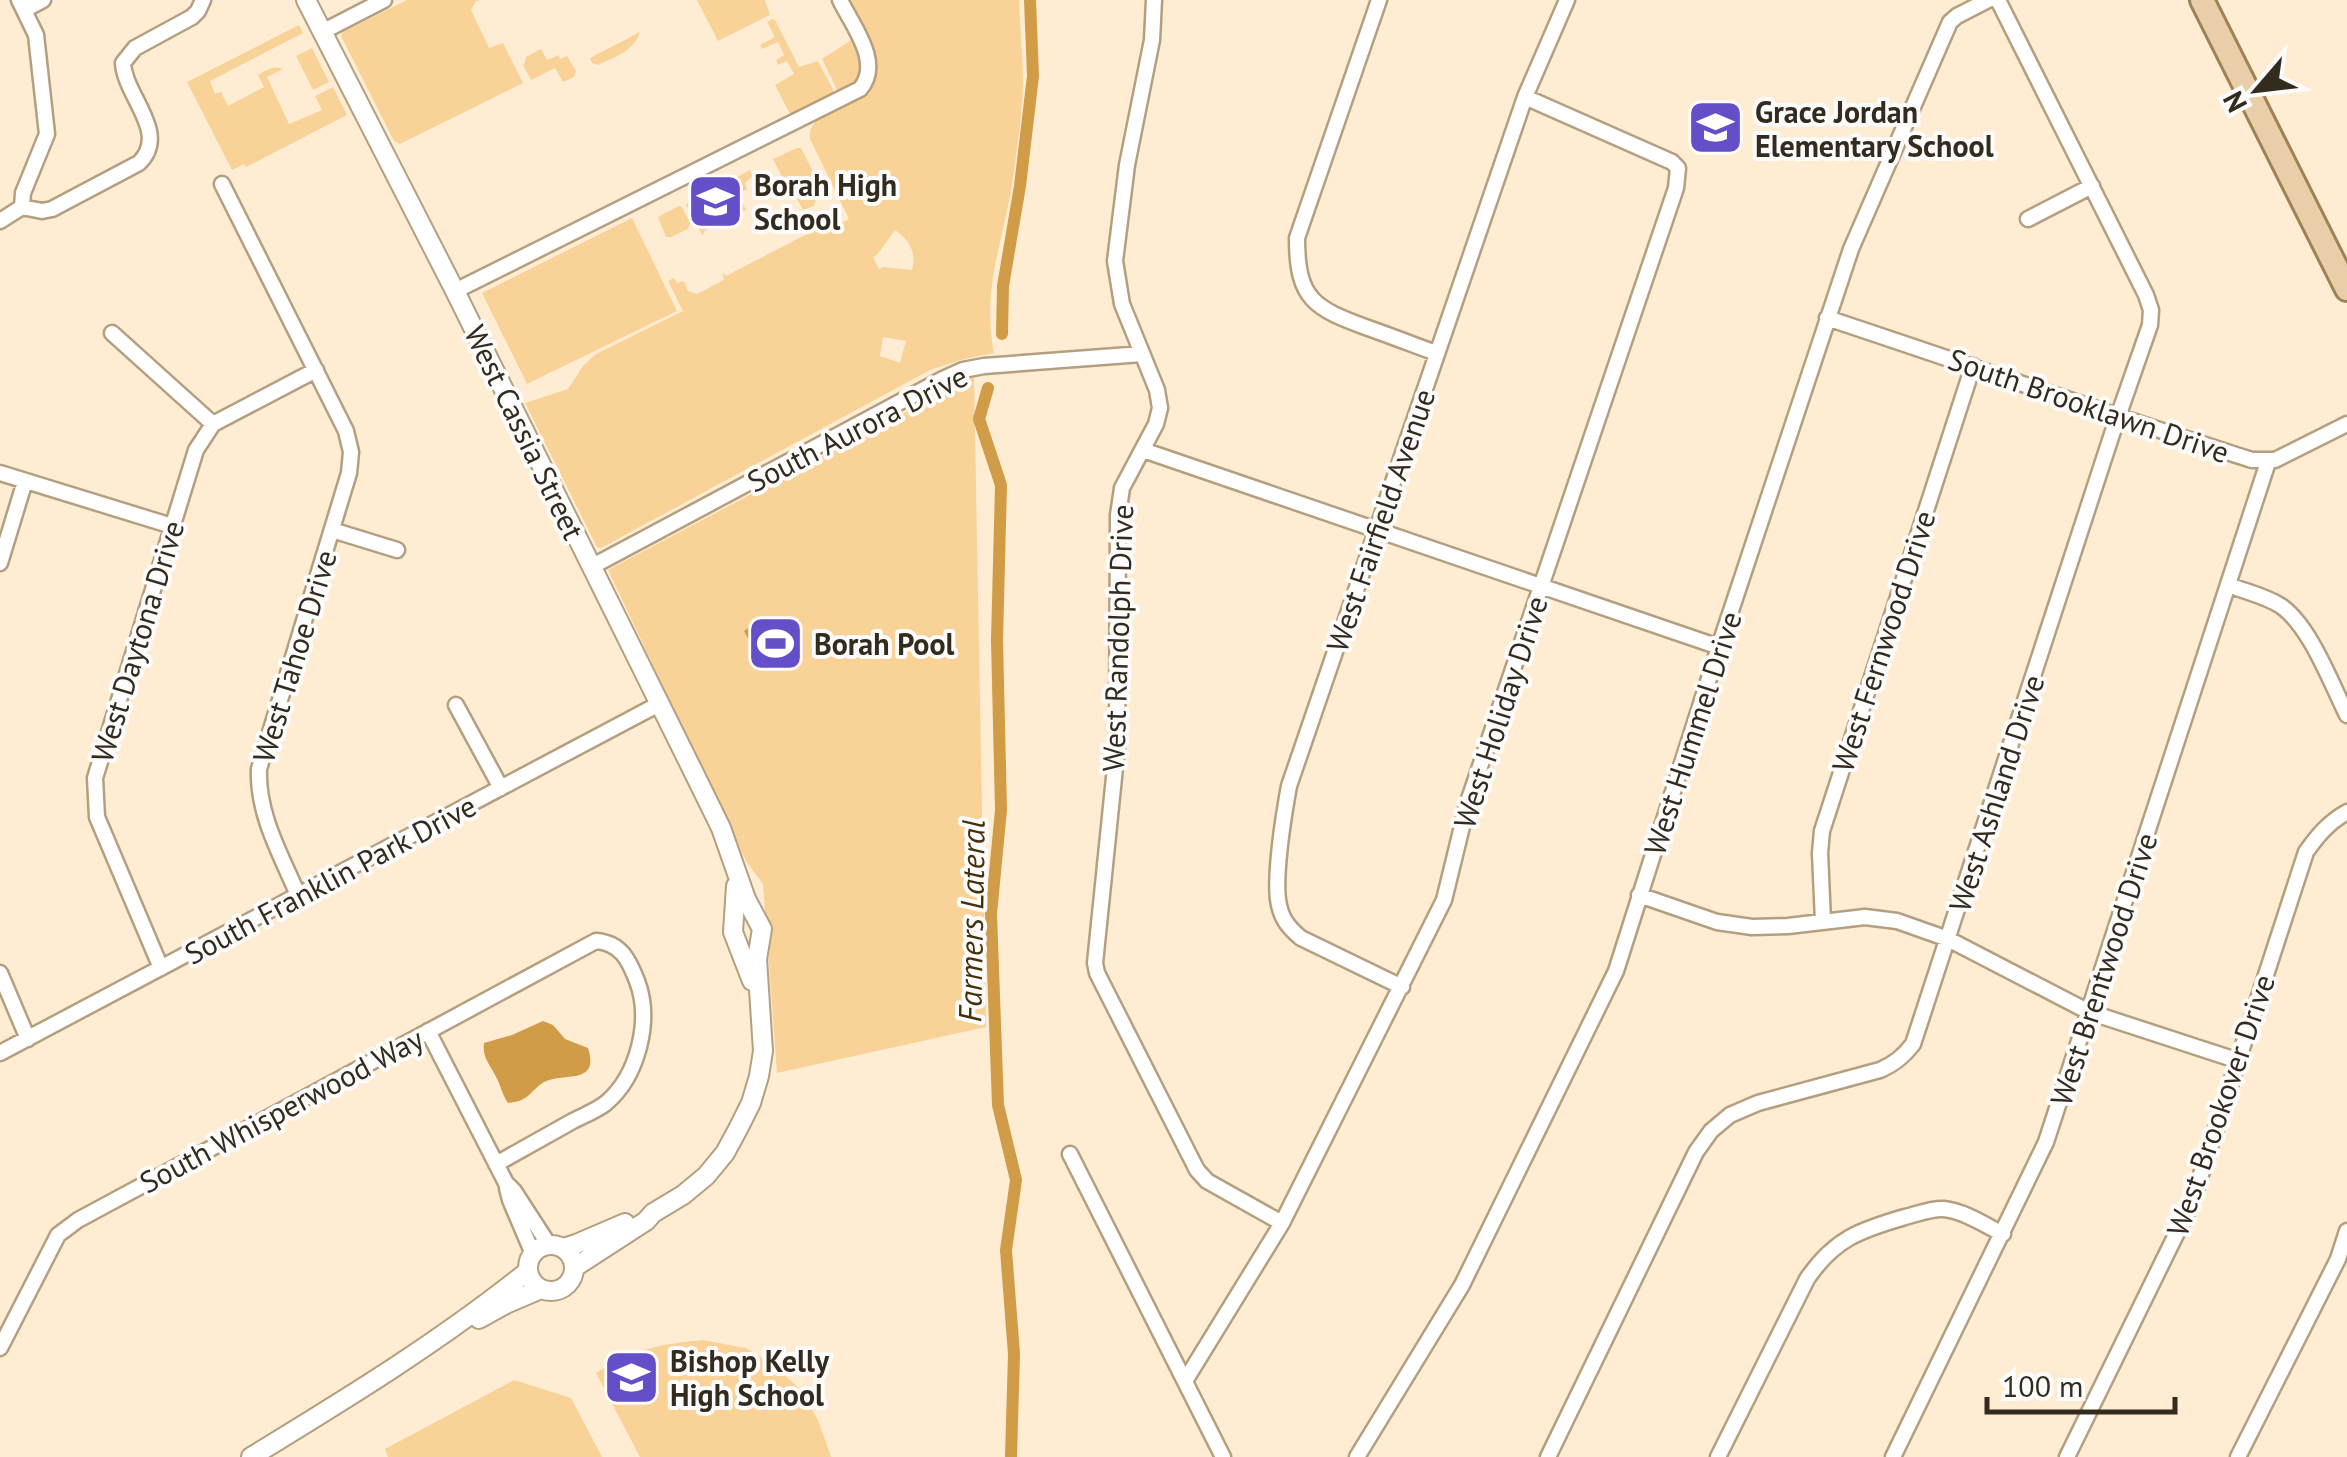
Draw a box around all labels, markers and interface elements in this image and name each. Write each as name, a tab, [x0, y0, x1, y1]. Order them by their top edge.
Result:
north arrow	[2207, 40, 2307, 140]
text: N	[2214, 85, 2255, 119]
place label: Grace Jordan Elementary School	[1755, 92, 1994, 165]
school or university icon: Grace Jordan Elementary School	[1686, 98, 1746, 158]
place label: Borah High School	[754, 165, 897, 238]
school or university icon: Borah High School	[685, 171, 745, 231]
street label: West Cassia Street	[456, 318, 594, 546]
street label: South Brooklawn Drive	[1943, 339, 2235, 471]
street label: South Aurora Drive	[740, 356, 974, 500]
street label: West Fairfield Avenue	[1317, 383, 1443, 657]
street label: West Randolph Drive	[1093, 504, 1141, 772]
street label: West Fernwood Drive	[1822, 506, 1944, 776]
street label: West Daytona Drive	[82, 515, 192, 767]
street label: West Tahoe Drive	[243, 545, 345, 767]
street label: West Holiday Drive	[1444, 591, 1556, 833]
street label: West Hummel Drive	[1634, 606, 1750, 860]
sports icon: Borah Pool	[745, 613, 805, 673]
place label: Borah Pool	[814, 624, 954, 663]
street label: West Ashland Drive	[1939, 670, 2053, 916]
street label: South Franklin Park Drive	[177, 786, 483, 972]
water label: Farmers Lateral	[948, 819, 994, 1023]
street label: West Brentwood Drive	[2041, 828, 2165, 1110]
street label: West Brookover Drive	[2157, 969, 2283, 1241]
street label: South Whisperwood Way	[132, 1019, 430, 1201]
place label: Bishop Kelly High School	[670, 1341, 830, 1414]
school or university icon: Bishop Kelly High School	[601, 1347, 661, 1407]
scale bar	[1987, 1352, 2174, 1414]
text: 100 m	[2002, 1366, 2083, 1405]

